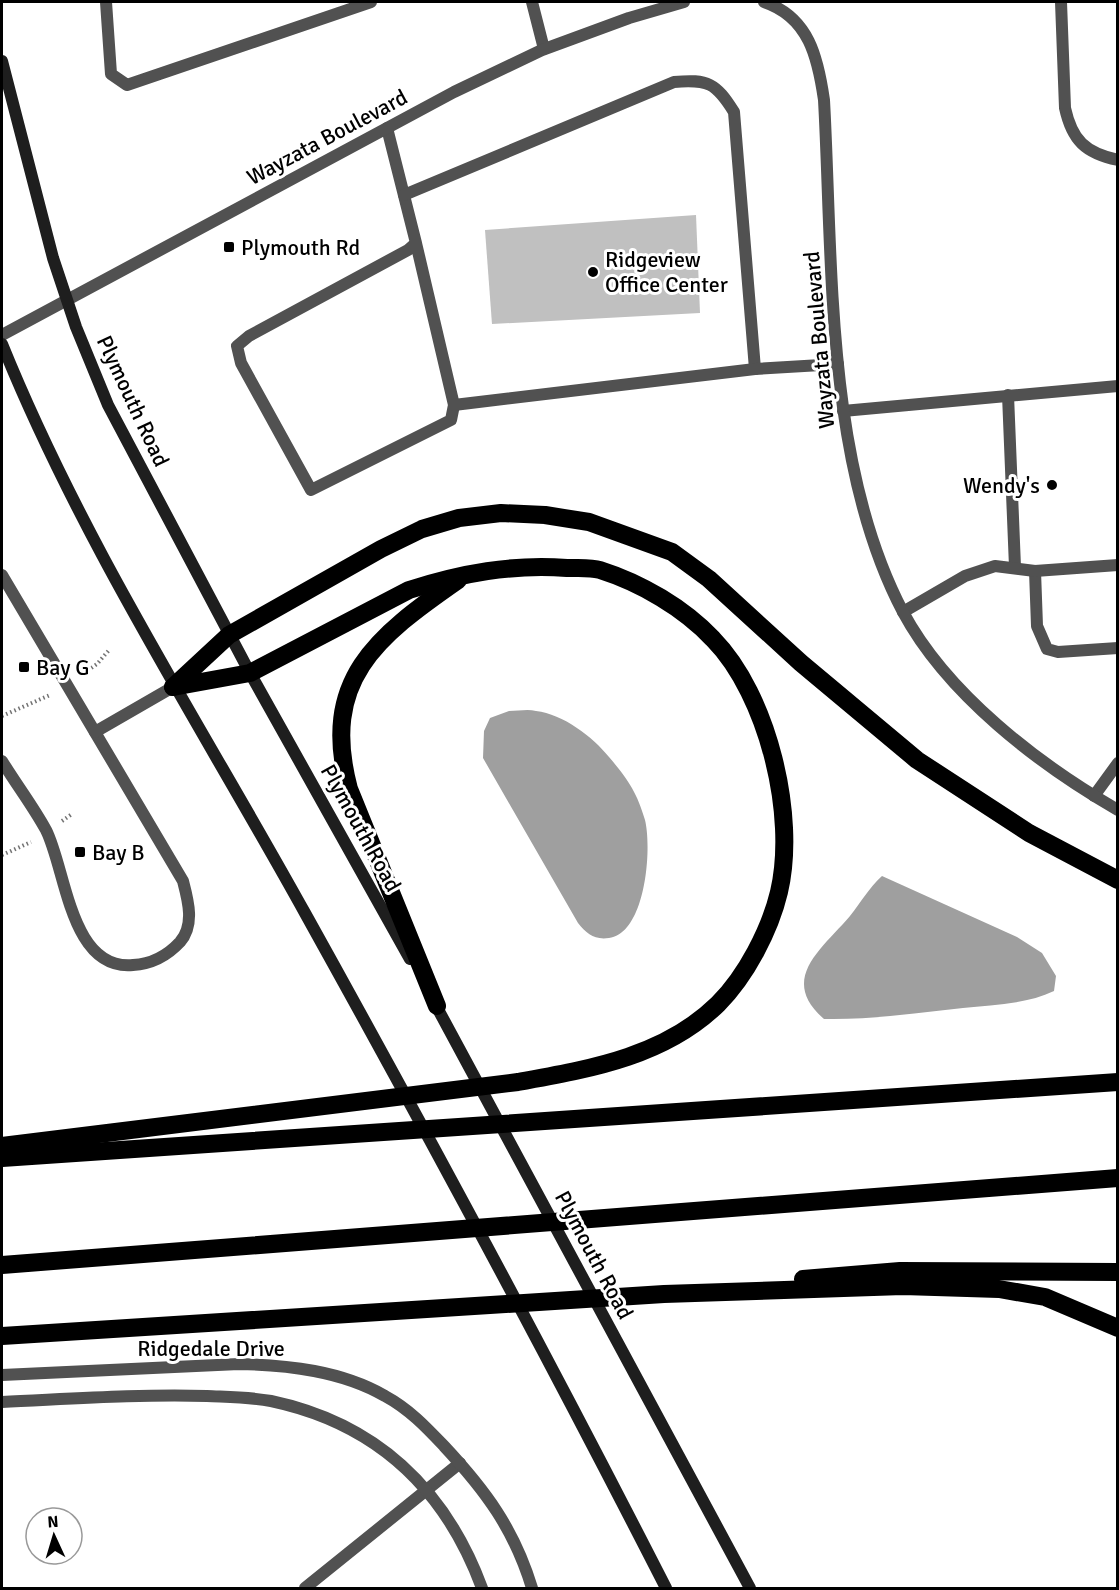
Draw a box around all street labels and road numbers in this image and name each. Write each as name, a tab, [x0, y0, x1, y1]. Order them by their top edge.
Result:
street label: Wayzata Boulevard	[242, 83, 412, 191]
street label: Wayzata Boulevard	[798, 250, 840, 430]
street label: Plymouth Road	[91, 331, 175, 471]
street label: Plymouth Road	[315, 760, 407, 896]
street label: Plymouth Road	[549, 1186, 639, 1324]
street label: Ridgedale Drive	[137, 1335, 285, 1362]

